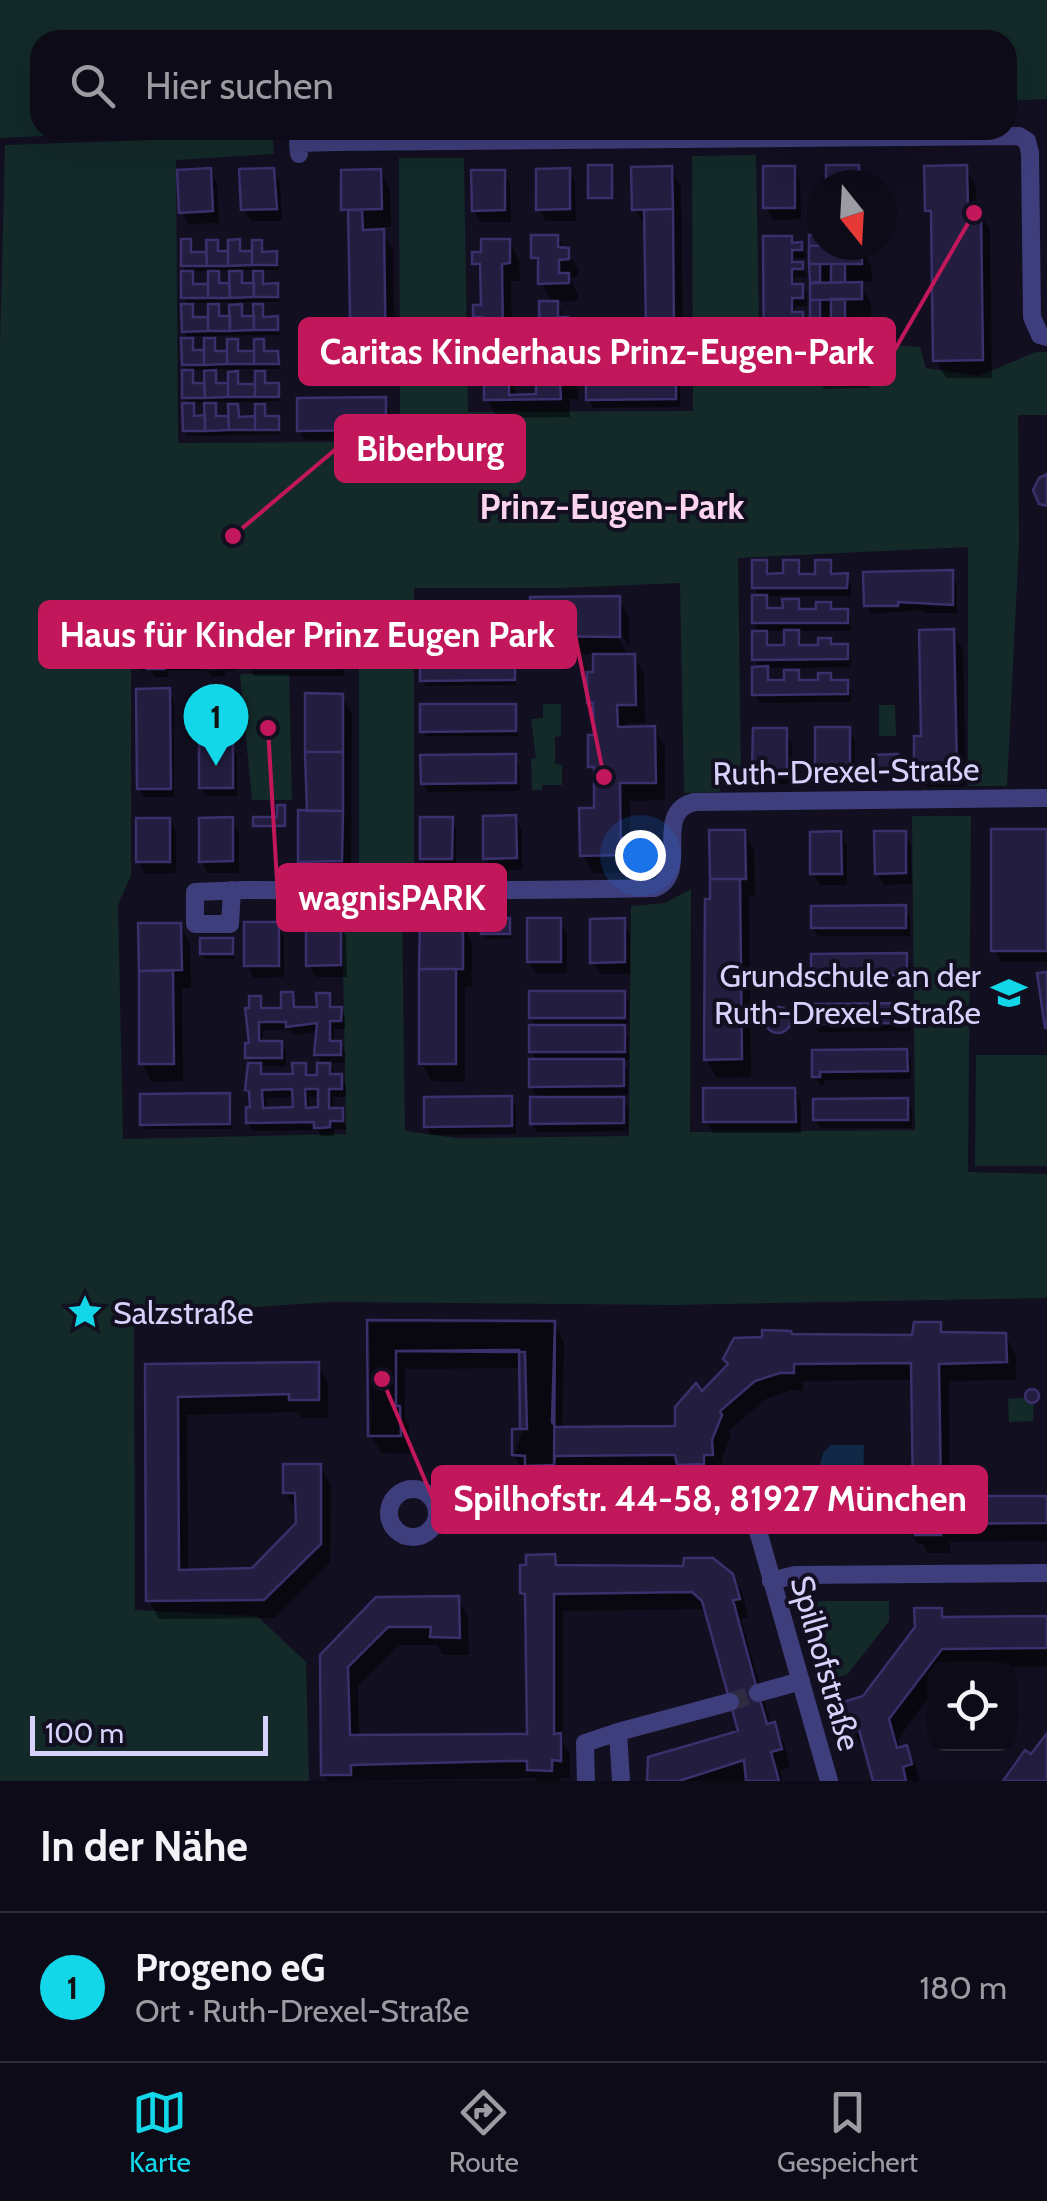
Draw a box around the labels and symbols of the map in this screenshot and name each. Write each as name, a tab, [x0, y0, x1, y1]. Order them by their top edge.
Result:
north arrow	[807, 170, 897, 260]
callout: Caritas Kinderhaus Prinz-Eugen-Park	[300, 319, 894, 384]
text: Caritas Kinderhaus Prinz-Eugen-Park	[320, 330, 874, 373]
callout: Biberburg	[336, 416, 524, 481]
text: Biberburg	[356, 427, 504, 470]
district label: Prinz-Eugen-Park	[479, 485, 745, 528]
callout: Haus für Kinder Prinz Eugen Park	[40, 602, 575, 667]
text: Haus für Kinder Prinz Eugen Park	[59, 613, 555, 656]
pin: 1	[184, 684, 248, 766]
street label: Ruth-Drexel-Straße	[712, 749, 980, 793]
your location	[615, 830, 666, 881]
callout: wagnisPARK	[278, 865, 505, 930]
text: wagnisPARK	[298, 876, 486, 919]
place label: Grundschule an der Ruth-Drexel-Straße	[714, 956, 982, 1032]
school or university icon: Grundschule an der Ruth-Drexel-Straße	[990, 974, 1028, 1012]
place icon: Salzstraße	[66, 1293, 104, 1331]
place label: Salzstraße	[113, 1293, 254, 1332]
callout: Spilhofstr. 44-58, 81927 München	[433, 1467, 986, 1532]
text: Spilhofstr. 44-58, 81927 München	[453, 1477, 967, 1520]
street label: Spilhofstraße	[782, 1571, 870, 1755]
scale bar	[30, 1711, 268, 1756]

